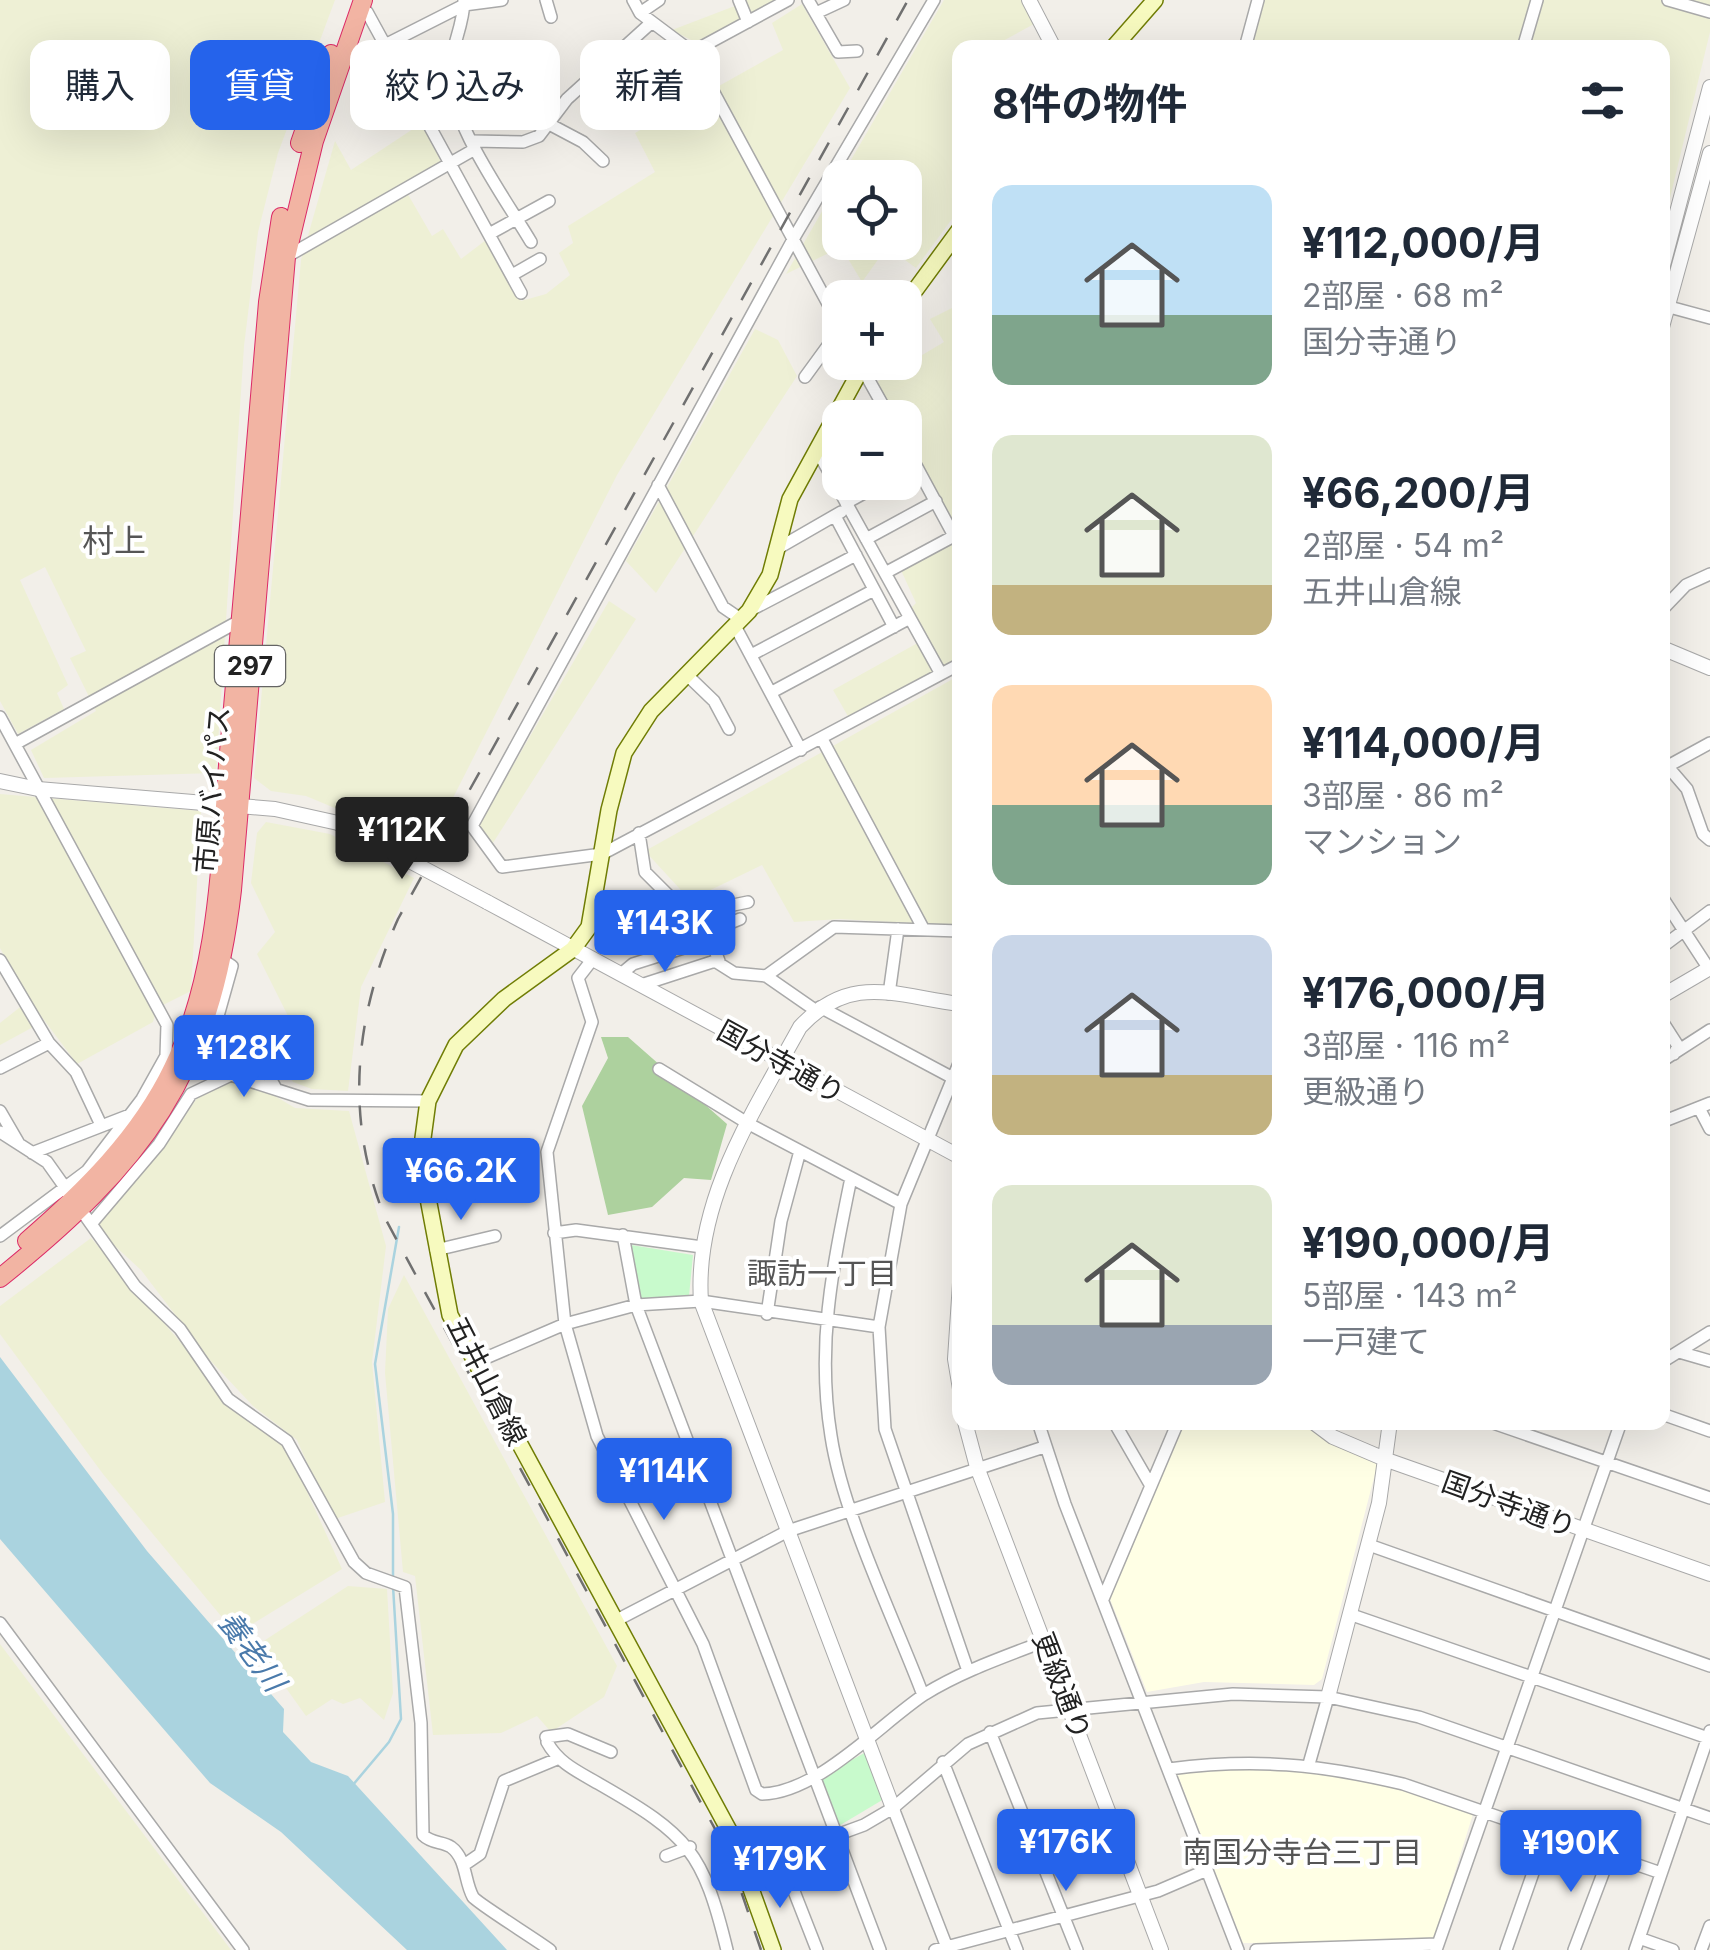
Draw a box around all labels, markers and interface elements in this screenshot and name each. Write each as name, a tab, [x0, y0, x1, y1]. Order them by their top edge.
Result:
chip: 購入	[30, 40, 170, 130]
chip: 賃貸	[190, 40, 330, 130]
chip: 絞り込み	[350, 40, 560, 130]
chip: 新着	[580, 40, 720, 130]
icon: filters	[1575, 73, 1630, 128]
text: 8件の物件	[992, 78, 1187, 129]
map controls	[822, 160, 922, 500]
button: locate	[822, 160, 922, 260]
text: ¥112,000/月	[1302, 217, 1545, 268]
icon: home	[1072, 225, 1192, 345]
text: 2部屋 · 68 m²	[1302, 276, 1504, 315]
button: +	[822, 280, 922, 380]
text: 国分寺通り	[1302, 322, 1462, 361]
button: −	[822, 400, 922, 500]
text: ¥66,200/月	[1302, 467, 1535, 518]
icon: home	[1072, 475, 1192, 595]
district label: 村上	[82, 521, 146, 560]
text: 2部屋 · 54 m²	[1302, 526, 1504, 565]
text: 五井山倉線	[1302, 572, 1462, 611]
road number: 297	[215, 646, 285, 686]
street label: 市原バイパス	[188, 705, 236, 875]
text: ¥114,000/月	[1302, 717, 1545, 768]
icon: home	[1072, 725, 1192, 845]
text: 3部屋 · 86 m²	[1302, 776, 1504, 815]
pin: ¥112K	[332, 797, 472, 882]
text: ¥112K	[357, 810, 447, 849]
text: マンション	[1302, 822, 1462, 861]
pin: ¥143K	[595, 890, 735, 975]
text: ¥143K	[616, 903, 714, 942]
text: ¥176,000/月	[1302, 967, 1550, 1018]
icon: home	[1072, 975, 1192, 1095]
street label: 国分寺通り	[712, 1013, 850, 1111]
pin: ¥128K	[174, 1015, 314, 1100]
text: 3部屋 · 116 m²	[1302, 1026, 1510, 1065]
text: ¥128K	[196, 1028, 292, 1067]
text: 更級通り	[1302, 1072, 1430, 1111]
pin: ¥66.2K	[380, 1138, 542, 1223]
text: ¥66.2K	[405, 1151, 517, 1190]
text: ¥190,000/月	[1302, 1217, 1555, 1268]
icon: home	[1072, 1225, 1192, 1345]
district label: 諏訪一丁目	[747, 1255, 897, 1291]
text: 5部屋 · 143 m²	[1302, 1276, 1517, 1315]
street label: 五井山倉線	[440, 1311, 534, 1451]
text: 一戸建て	[1302, 1322, 1430, 1361]
pin: ¥114K	[594, 1438, 734, 1523]
text: ¥114K	[619, 1451, 709, 1490]
street label: 国分寺通り	[1437, 1464, 1581, 1544]
water label: 養老川	[211, 1604, 295, 1700]
street label: 更級通り	[1026, 1628, 1098, 1744]
pin: ¥176K	[996, 1809, 1136, 1894]
pin: ¥190K	[1501, 1810, 1641, 1895]
text: ¥176K	[1019, 1822, 1113, 1861]
text: ¥190K	[1522, 1823, 1620, 1862]
pin: ¥179K	[710, 1826, 850, 1911]
district label: 南国分寺台三丁目	[1182, 1834, 1422, 1870]
text: ¥179K	[733, 1839, 827, 1878]

